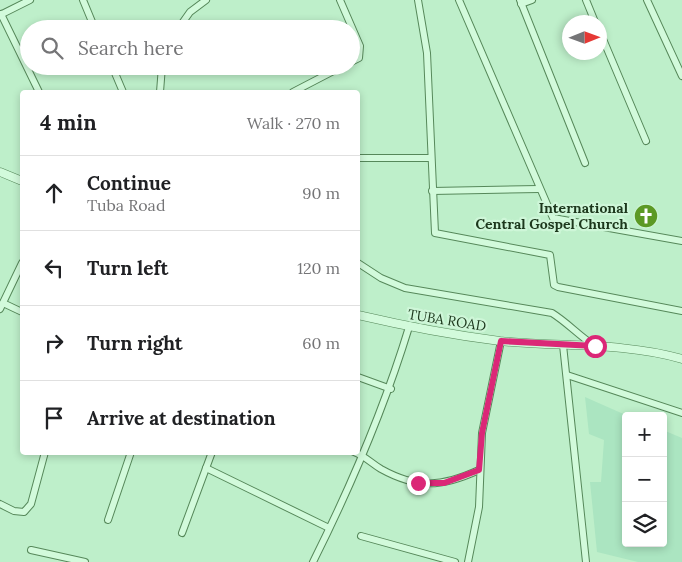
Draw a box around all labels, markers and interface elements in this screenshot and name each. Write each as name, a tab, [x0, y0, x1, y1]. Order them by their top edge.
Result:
north arrow	[562, 15, 607, 60]
search box	[20, 20, 360, 75]
icon: search	[38, 34, 66, 62]
text: Search here	[78, 36, 184, 60]
text: 4 min	[40, 109, 97, 136]
text: Walk · 270 m	[247, 113, 340, 133]
text: Continue	[87, 171, 171, 195]
icon: ahead	[40, 179, 68, 207]
text: 90 m	[302, 183, 340, 203]
text: Tuba Road	[87, 195, 165, 215]
place label: International Central Gospel Church	[475, 199, 629, 233]
church icon: International Central Gospel Church	[633, 203, 659, 229]
icon: left	[40, 254, 68, 282]
text: Turn left	[87, 256, 168, 280]
text: 120 m	[297, 258, 340, 278]
street label: TUBA ROAD	[407, 305, 487, 335]
icon: right	[40, 329, 68, 357]
text: Turn right	[87, 331, 183, 355]
text: 60 m	[302, 333, 340, 353]
route start	[584, 335, 607, 358]
icon: arrive	[40, 404, 68, 432]
text: Arrive at destination	[87, 406, 276, 430]
map controls	[622, 412, 667, 547]
button: +	[622, 412, 667, 457]
button: −	[622, 457, 667, 502]
route end	[407, 472, 430, 495]
button: layers	[622, 502, 667, 547]

